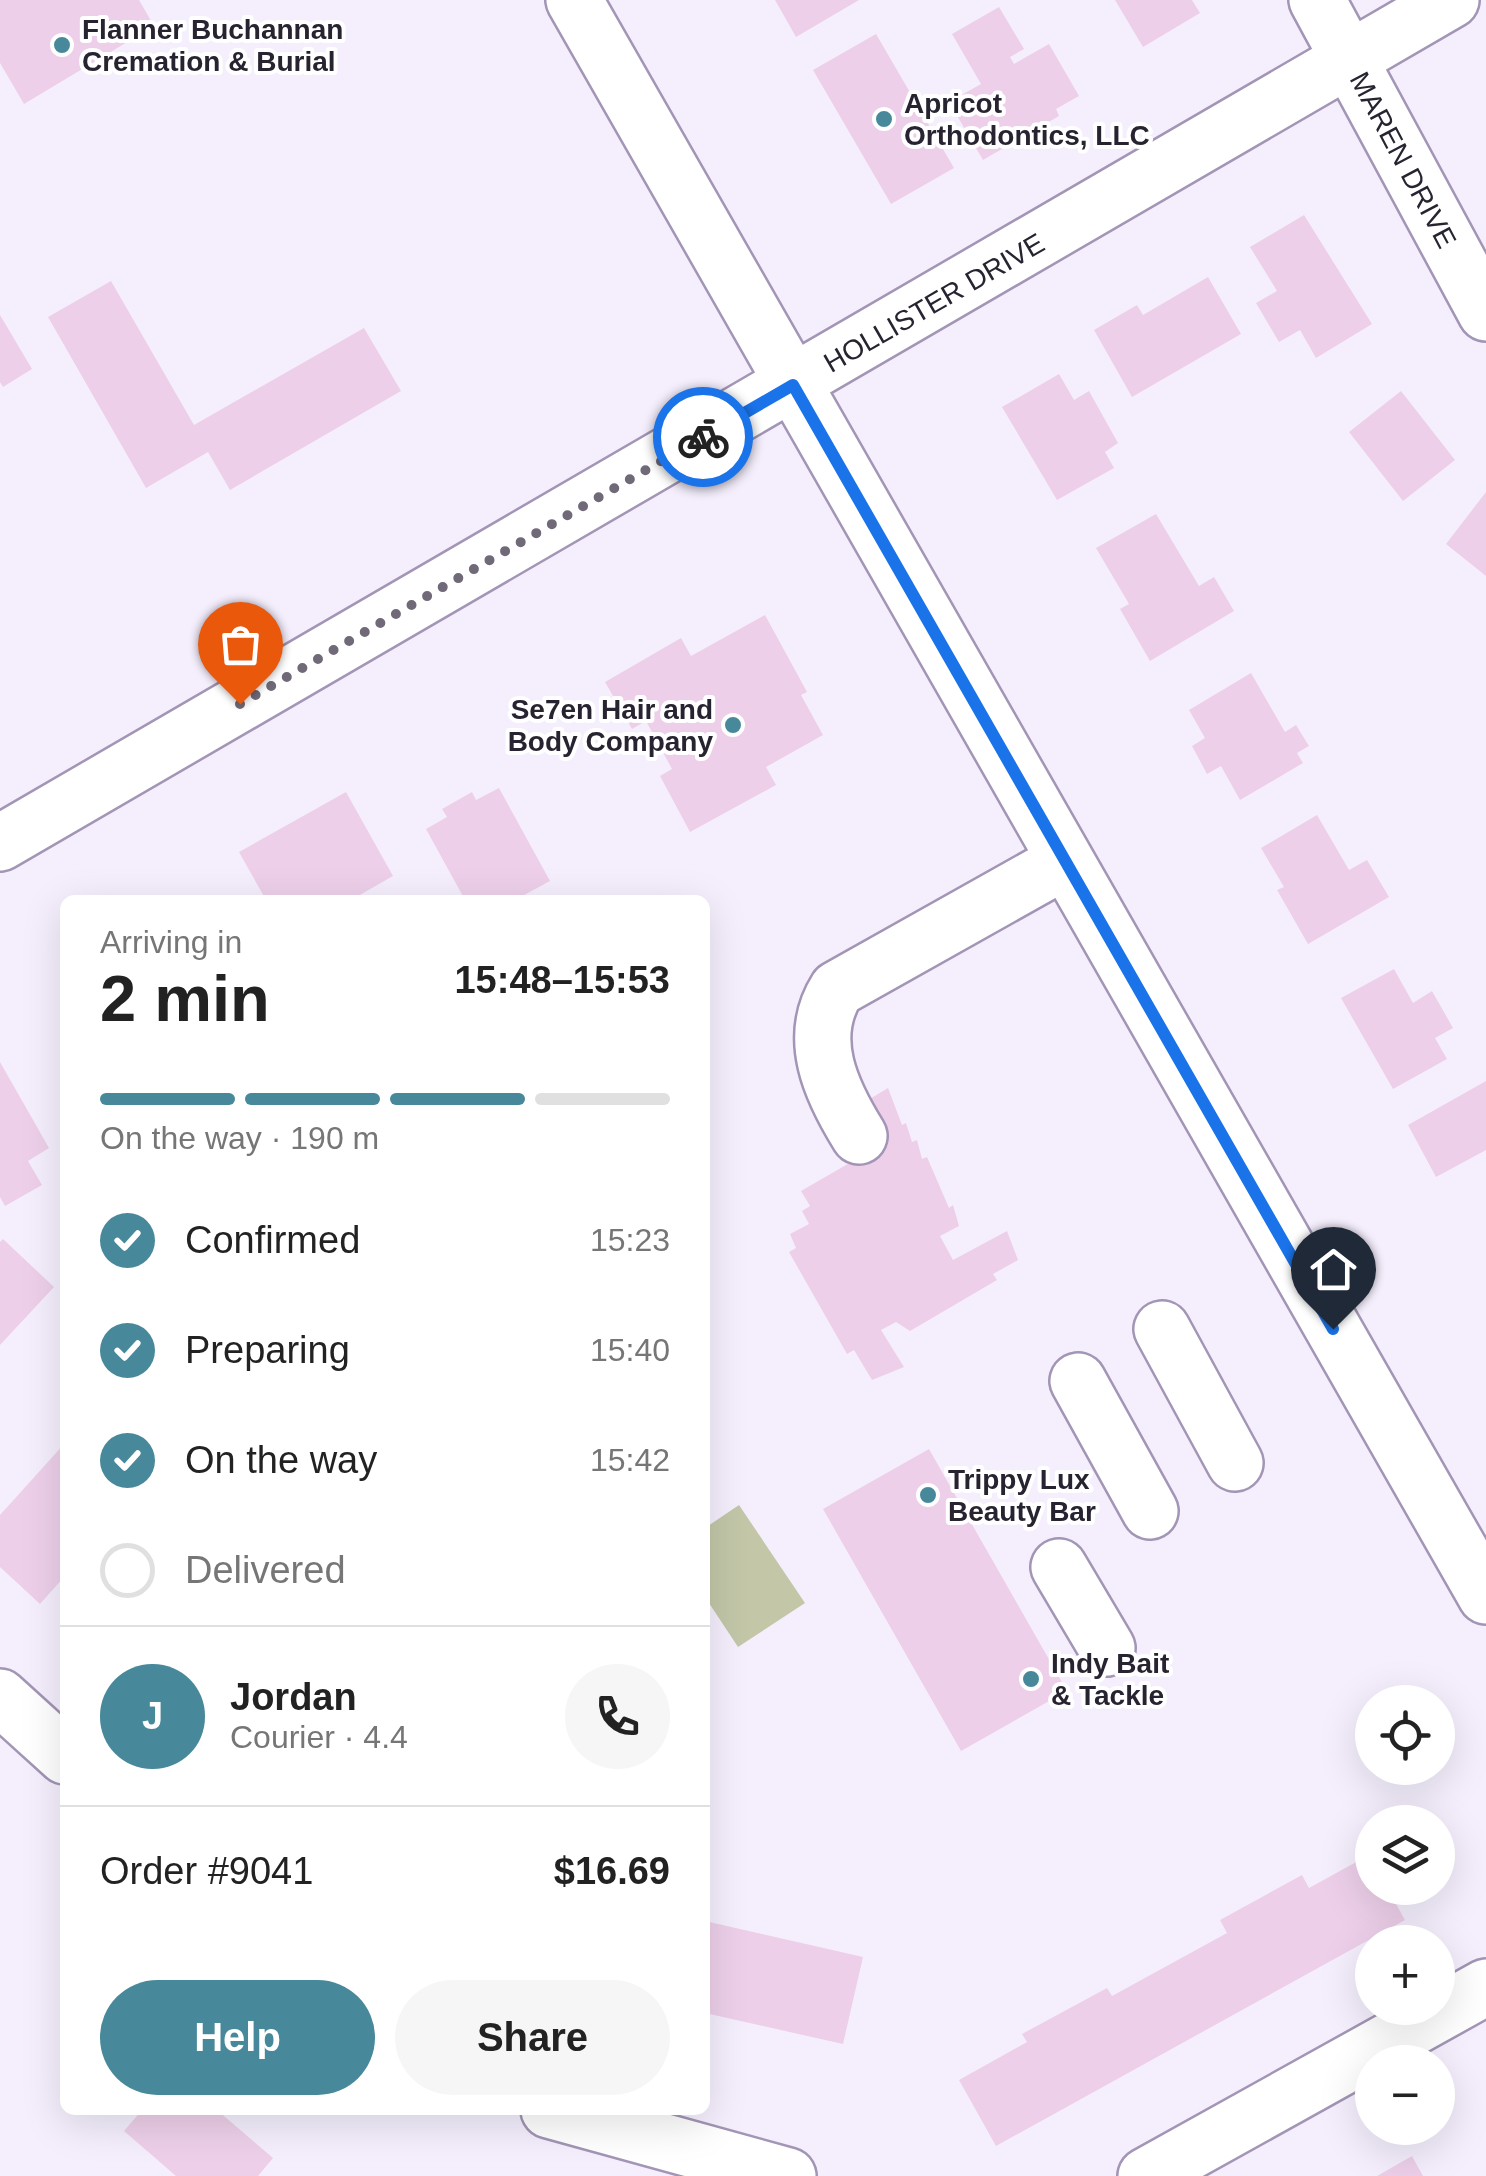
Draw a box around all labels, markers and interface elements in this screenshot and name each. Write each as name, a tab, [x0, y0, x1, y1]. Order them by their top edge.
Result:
place label: Flanner Buchannan Cremation & Burial	[82, 14, 343, 77]
marker: Flanner Buchannan Cremation & Burial	[51, 34, 73, 56]
street label: MAREN DRIVE	[1344, 67, 1462, 253]
place label: Apricot Orthodontics, LLC	[904, 88, 1150, 151]
marker: Apricot Orthodontics, LLC	[873, 108, 895, 130]
street label: HOLLISTER DRIVE	[818, 227, 1050, 379]
courier	[653, 387, 753, 487]
icon: bike	[676, 410, 731, 465]
pin	[198, 602, 283, 705]
icon: bag	[213, 617, 268, 672]
place label: Se7en Hair and Body Company	[508, 694, 713, 757]
marker: Se7en Hair and Body Company	[722, 714, 744, 736]
text: Arriving in	[100, 924, 242, 960]
text: 15:48–15:53	[454, 959, 670, 1001]
text: 2 min	[100, 962, 270, 1035]
text: On the way · 190 m	[100, 1120, 379, 1156]
icon: check	[100, 1213, 155, 1268]
text: Confirmed	[185, 1219, 360, 1261]
text: 15:23	[590, 1222, 670, 1258]
pin	[1291, 1227, 1376, 1330]
icon: home	[1306, 1242, 1361, 1297]
icon: check	[100, 1323, 155, 1378]
text: Preparing	[185, 1329, 350, 1371]
text: 15:40	[590, 1332, 670, 1368]
icon: check	[100, 1433, 155, 1488]
text: On the way	[185, 1439, 377, 1481]
text: 15:42	[590, 1442, 670, 1478]
place label: Trippy Lux Beauty Bar	[948, 1464, 1096, 1527]
marker: Trippy Lux Beauty Bar	[917, 1484, 939, 1506]
text: Delivered	[185, 1549, 346, 1591]
place label: Indy Bait & Tackle	[1051, 1648, 1169, 1711]
button: phone	[565, 1664, 670, 1769]
marker: Indy Bait & Tackle	[1020, 1668, 1042, 1690]
text: Jordan	[230, 1676, 357, 1718]
map controls	[1355, 1685, 1455, 2145]
button: locate	[1355, 1685, 1455, 1785]
text: J	[142, 1695, 163, 1737]
text: Courier · 4.4	[230, 1719, 408, 1755]
button: layers	[1355, 1805, 1455, 1905]
text: Order #9041	[100, 1850, 313, 1892]
text: $16.69	[554, 1850, 670, 1892]
button: +	[1355, 1925, 1455, 2025]
button: Help	[100, 1980, 375, 2095]
button: Share	[395, 1980, 670, 2095]
button: −	[1355, 2045, 1455, 2145]

